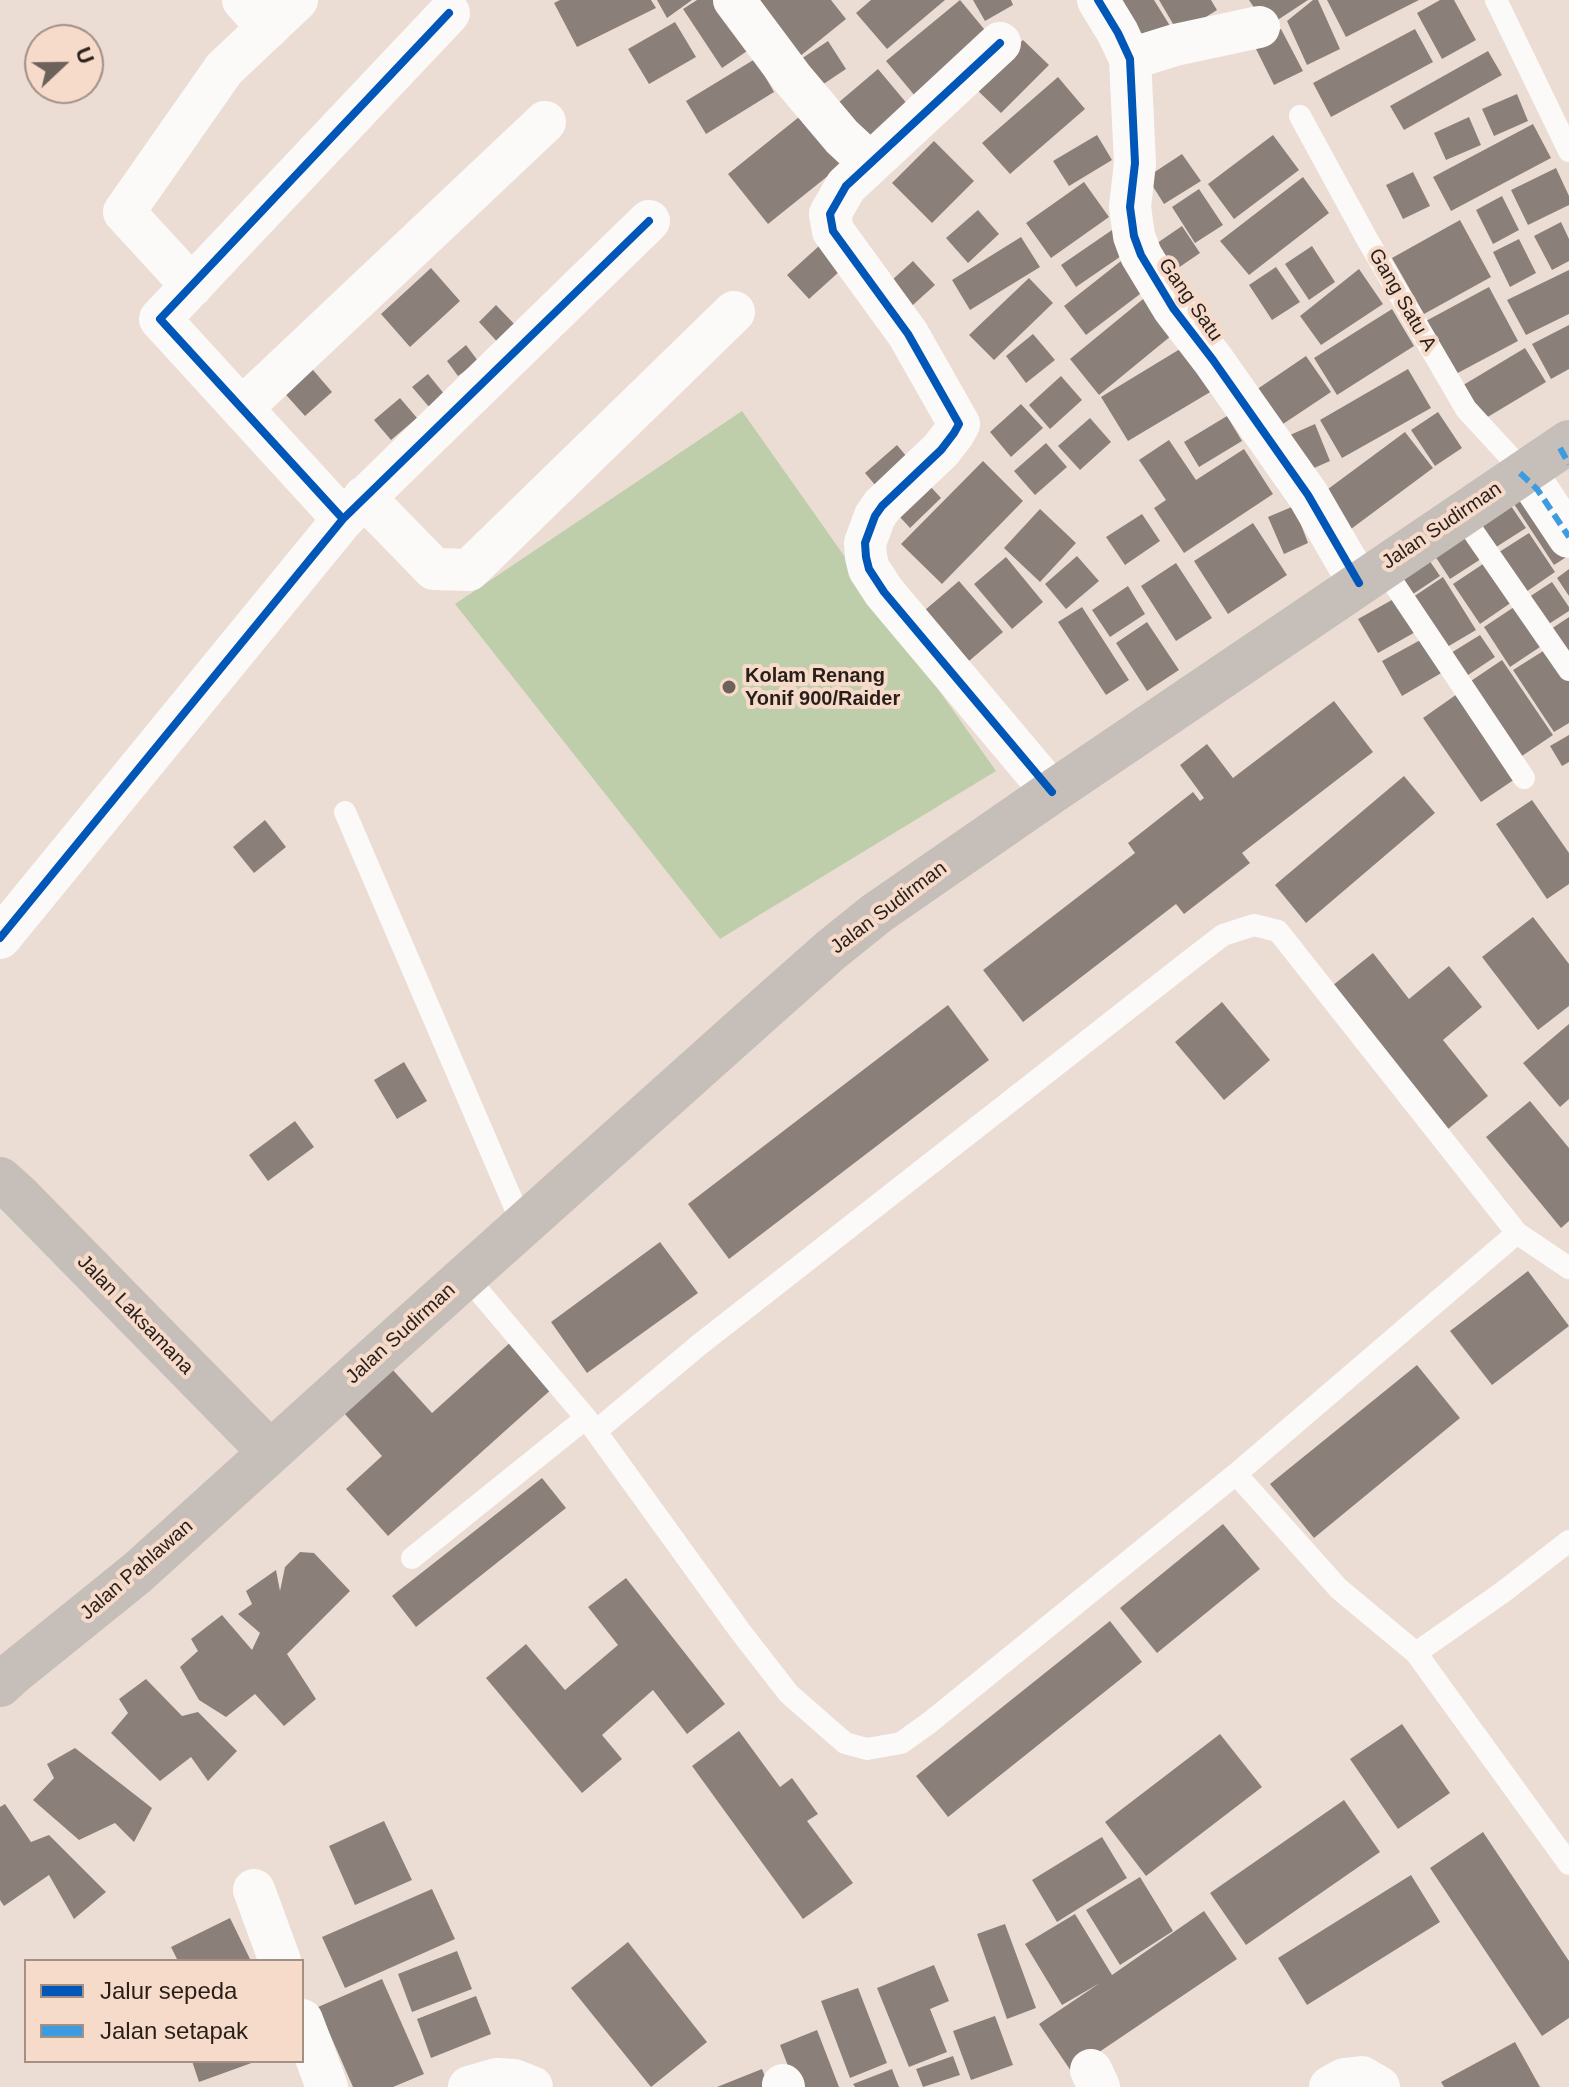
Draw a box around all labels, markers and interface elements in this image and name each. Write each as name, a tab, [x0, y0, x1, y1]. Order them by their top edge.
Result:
north arrow	[24, 24, 104, 104]
text: U	[70, 44, 99, 68]
street label: Gang Satu A	[1363, 244, 1441, 356]
street label: Gang Satu	[1153, 254, 1227, 346]
street label: Jalan Sudirman	[1378, 477, 1506, 575]
place label: Kolam Renang Yonif 900/Raider	[745, 664, 900, 711]
marker: Kolam Renang Yonif 900/Raider	[720, 678, 738, 696]
street label: Jalan Sudirman	[826, 857, 952, 959]
street label: Jalan Laksamana	[72, 1250, 198, 1380]
street label: Jalan Sudirman	[341, 1279, 461, 1389]
street label: Jalan Pahlawan	[76, 1515, 198, 1625]
legend	[24, 1959, 304, 2063]
text: Jalur sepeda	[100, 1977, 237, 2004]
text: Jalan setapak	[100, 2017, 248, 2044]

